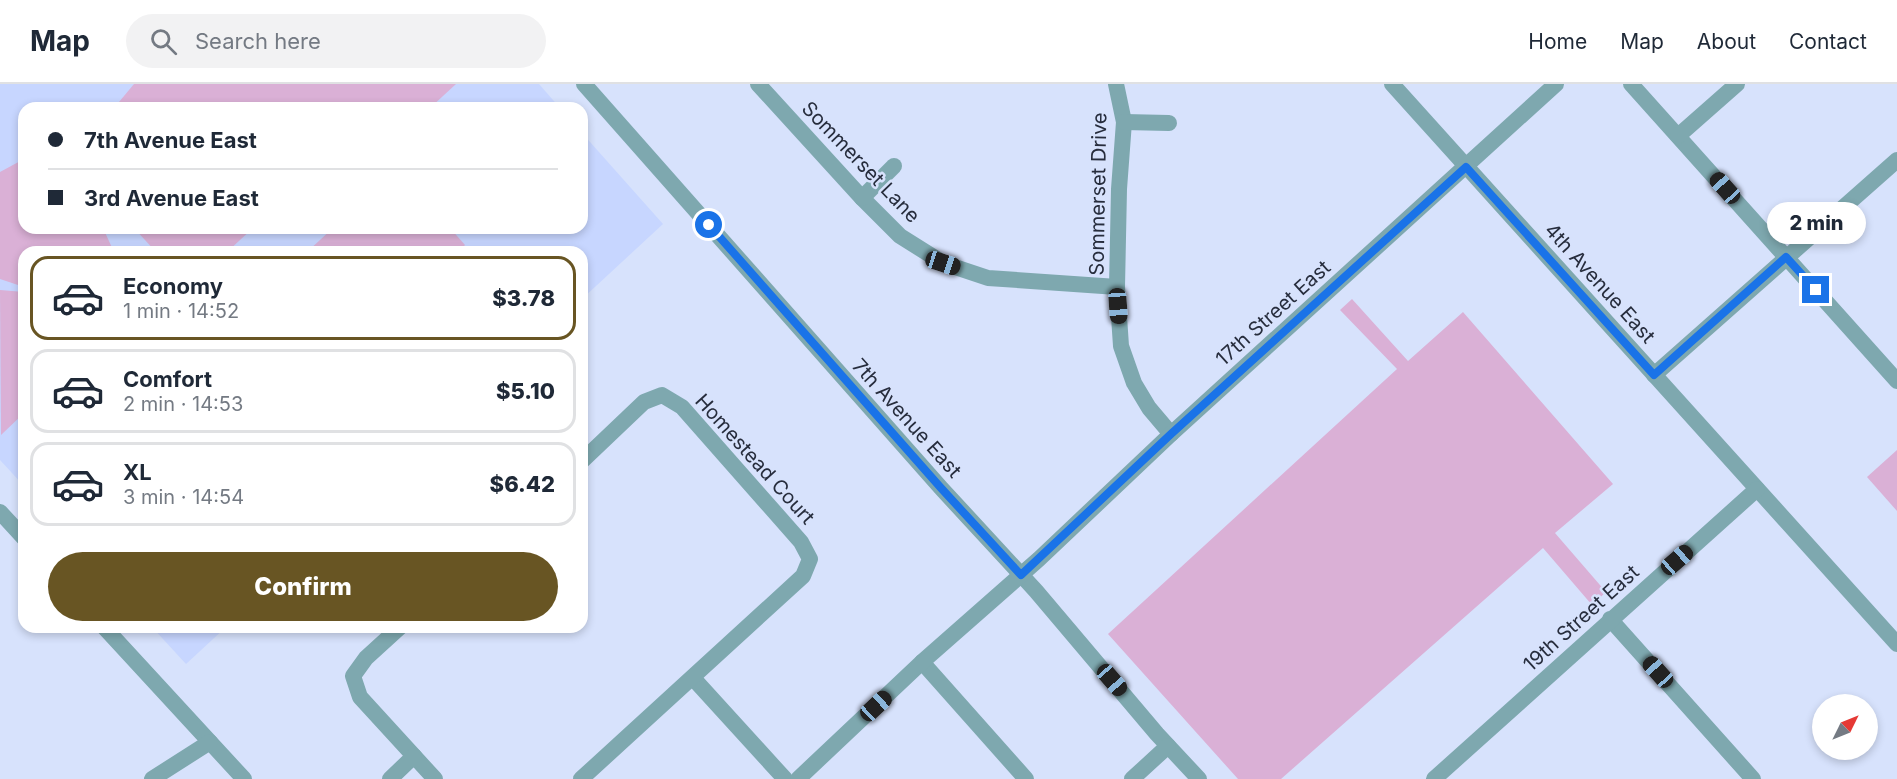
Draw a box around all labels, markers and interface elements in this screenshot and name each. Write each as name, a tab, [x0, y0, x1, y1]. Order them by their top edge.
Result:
search box	[126, 14, 546, 68]
text: Map	[30, 24, 90, 58]
icon: search	[147, 25, 180, 58]
text: Search here	[195, 28, 321, 54]
text: Home	[1528, 29, 1587, 54]
text: Map	[1620, 29, 1664, 54]
text: About	[1697, 29, 1756, 54]
text: Contact	[1789, 29, 1867, 54]
street label: Sommerset Lane	[797, 96, 925, 228]
street label: Sommerset Drive	[1085, 112, 1111, 276]
text: 7th Avenue East	[84, 127, 257, 153]
car	[1706, 169, 1744, 207]
text: 3rd Avenue East	[84, 185, 259, 211]
callout: 2 min	[1766, 203, 1866, 245]
route start	[695, 211, 722, 238]
text: 2 min	[1789, 211, 1844, 235]
street label: 4th Avenue East	[1540, 218, 1660, 348]
car	[923, 249, 963, 277]
street label: 17th Street East	[1211, 255, 1336, 371]
icon: car	[51, 271, 105, 325]
text: Economy	[123, 273, 223, 299]
route end	[1802, 276, 1829, 303]
text: $3.78	[492, 285, 555, 311]
car	[1108, 287, 1128, 325]
text: 1 min · 14:52	[123, 299, 239, 323]
street label: 7th Avenue East	[847, 354, 967, 483]
icon: car	[51, 364, 105, 418]
text: Comfort	[123, 366, 212, 392]
text: $5.10	[496, 378, 555, 404]
street label: Homestead Court	[690, 389, 820, 529]
text: 2 min · 14:53	[123, 392, 243, 416]
icon: car	[51, 457, 105, 511]
text: XL	[123, 459, 152, 485]
text: $6.42	[490, 471, 555, 497]
text: 3 min · 14:54	[123, 485, 244, 509]
car	[1658, 541, 1696, 579]
button: Confirm	[48, 552, 558, 621]
street label: 19th Street East	[1518, 560, 1644, 676]
car	[1639, 653, 1677, 691]
car	[1093, 661, 1131, 699]
car	[857, 687, 895, 725]
north arrow	[1812, 694, 1878, 760]
map controls	[1812, 694, 1878, 760]

